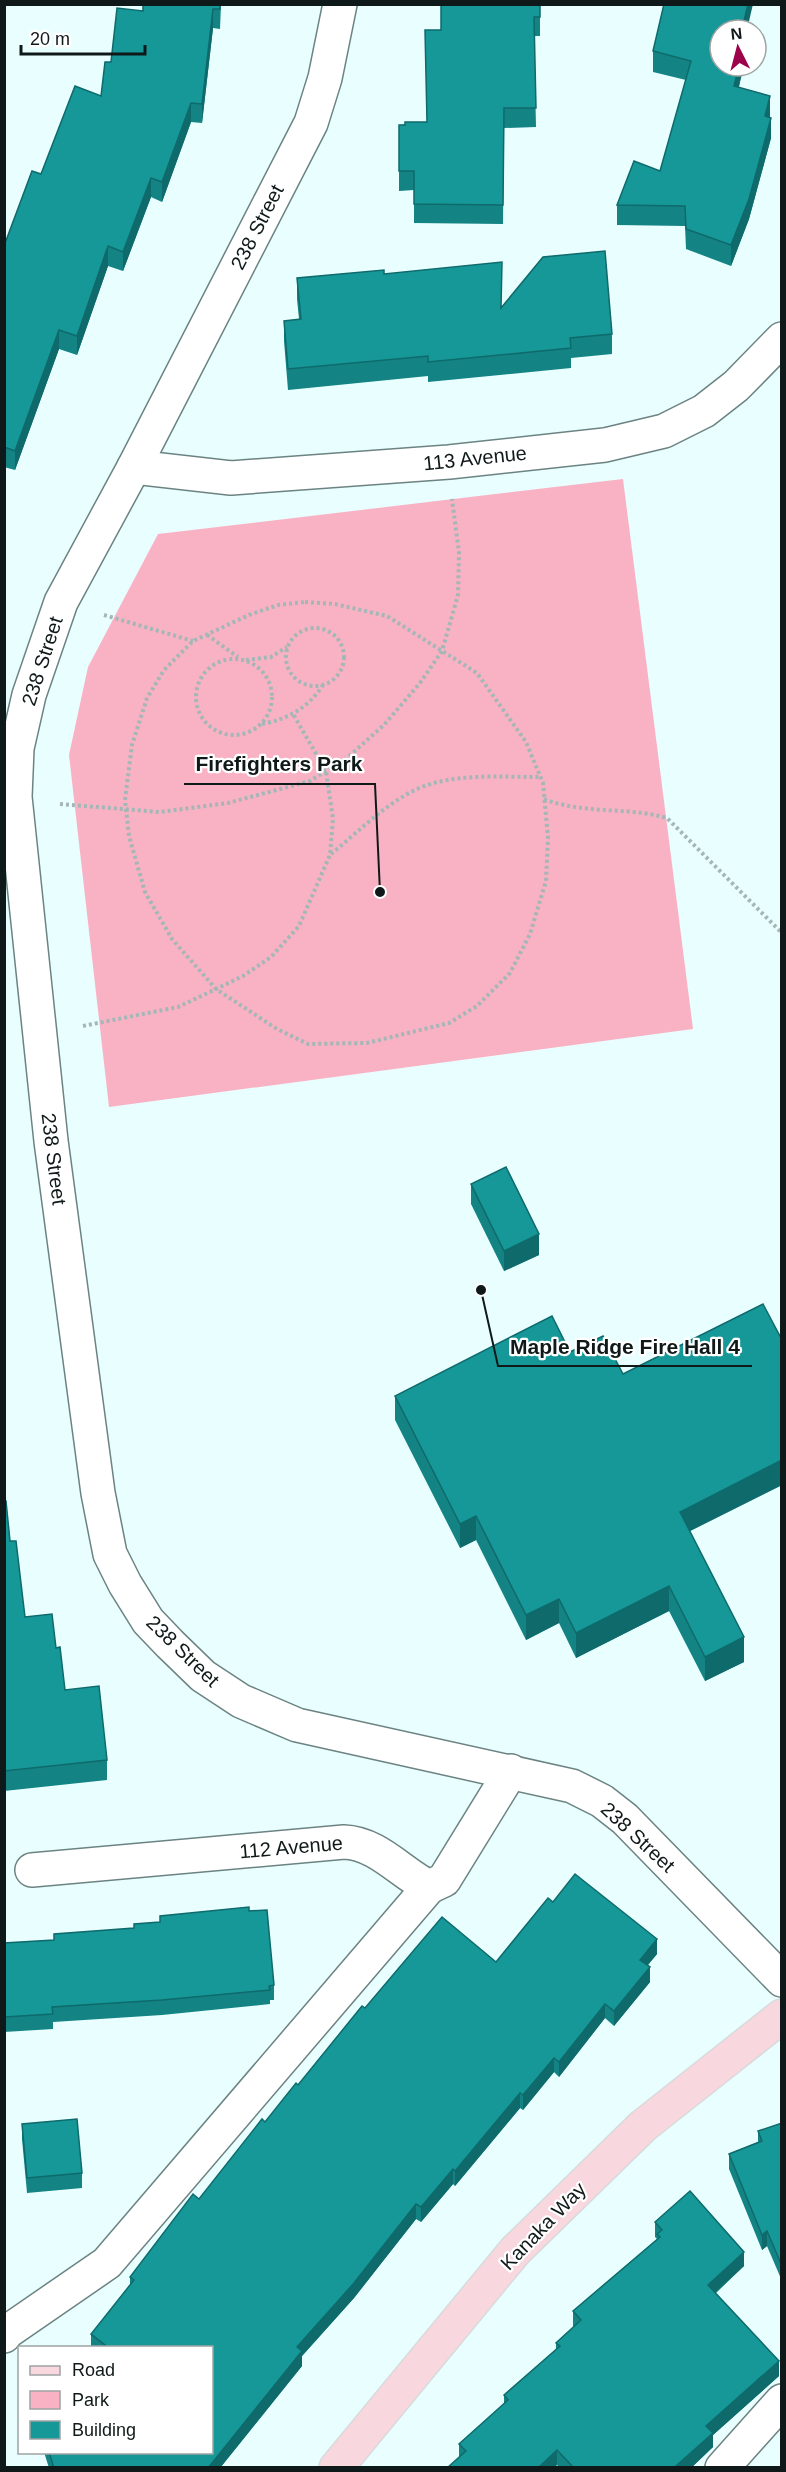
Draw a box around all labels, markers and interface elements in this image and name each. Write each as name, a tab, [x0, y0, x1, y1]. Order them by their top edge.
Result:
scale bar	[21, 18, 146, 56]
north arrow	[708, 18, 768, 78]
text: N	[730, 25, 743, 43]
text: 20 m	[30, 29, 70, 49]
street label: 238 Street	[226, 181, 288, 273]
street label: 113 Avenue	[422, 442, 528, 474]
street label: 238 Street	[17, 613, 67, 708]
callout: Firefighters Park	[184, 745, 375, 784]
text: Firefighters Park	[196, 752, 363, 775]
street label: 238 Street	[37, 1112, 71, 1207]
callout: Maple Ridge Fire Hall 4	[498, 1327, 752, 1366]
text: Maple Ridge Fire Hall 4	[510, 1335, 740, 1358]
street label: 238 Street	[142, 1611, 224, 1691]
street label: 238 Street	[597, 1797, 680, 1877]
street label: 112 Avenue	[238, 1832, 344, 1862]
street label: Kanaka Way	[496, 2178, 590, 2274]
legend	[18, 2346, 213, 2454]
text: Road	[72, 2360, 115, 2380]
text: Park	[72, 2390, 110, 2410]
text: Building	[72, 2420, 136, 2440]

